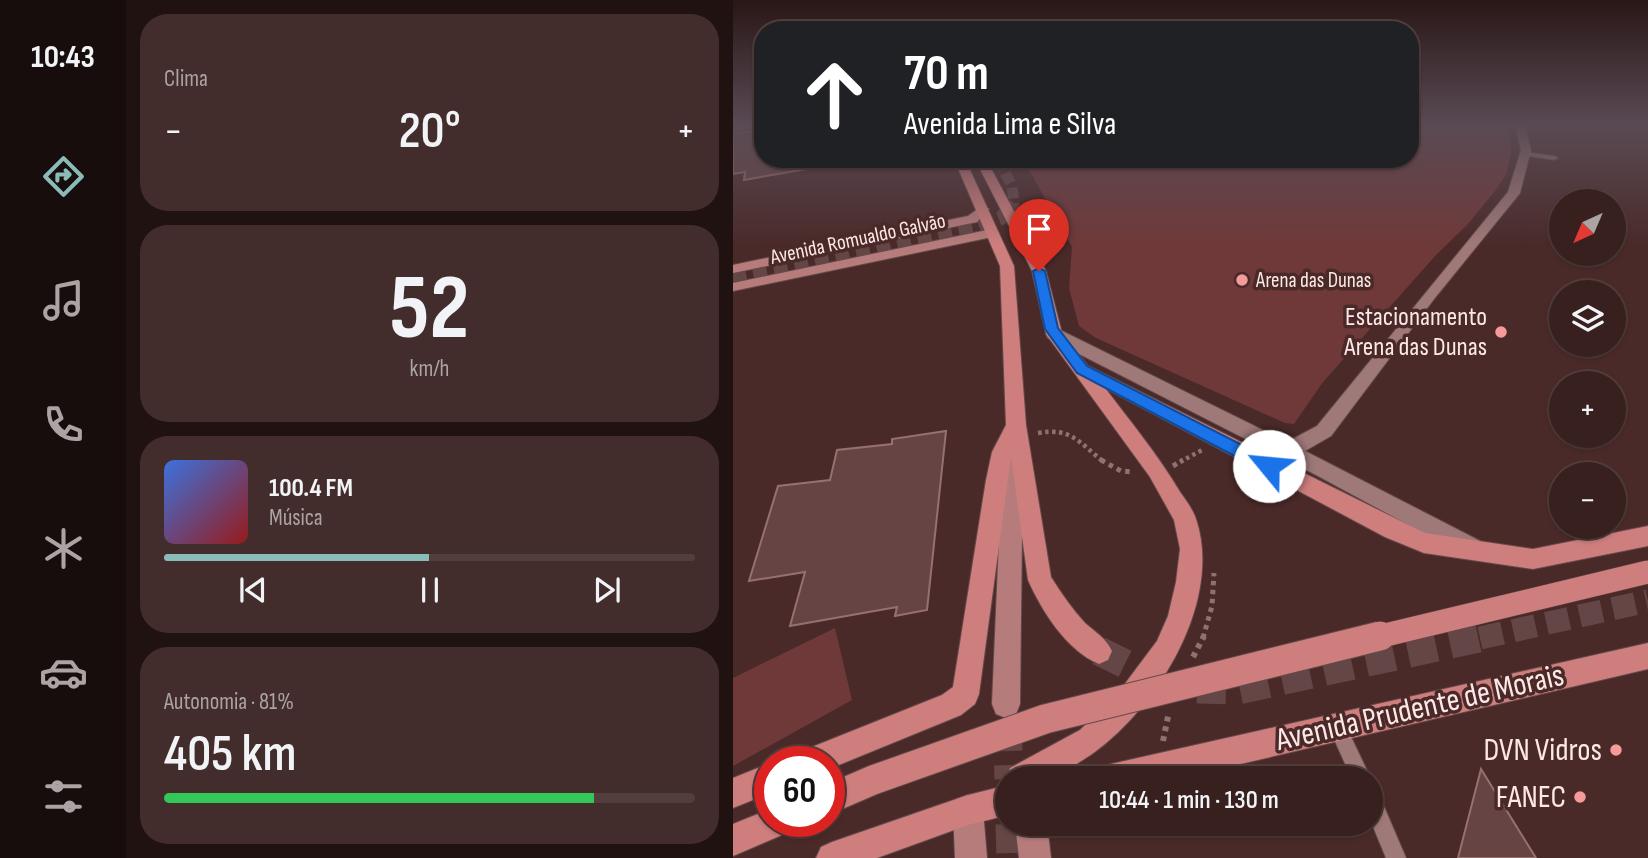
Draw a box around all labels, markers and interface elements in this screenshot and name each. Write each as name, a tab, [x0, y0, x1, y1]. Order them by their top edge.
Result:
text: 10:43	[31, 38, 95, 77]
text: 70 m	[904, 45, 989, 104]
icon: ahead	[789, 49, 880, 140]
text: Clima	[164, 65, 208, 93]
text: 20°	[398, 100, 461, 163]
text: Avenida Lima e Silva	[904, 105, 1116, 144]
text: −	[164, 109, 183, 154]
text: +	[676, 109, 695, 154]
icon: directions	[39, 152, 88, 201]
north arrow	[1549, 189, 1625, 266]
map controls	[1549, 189, 1626, 539]
pin	[1009, 199, 1069, 271]
street label: Avenida Romualdo Galvão	[767, 208, 948, 270]
icon: arrive	[1020, 210, 1058, 248]
text: 52	[390, 255, 469, 364]
place label: Arena das Dunas	[1255, 268, 1371, 293]
marker: Arena das Dunas	[1234, 272, 1250, 288]
icon: music	[39, 276, 88, 325]
button: layers	[1549, 280, 1626, 357]
place label: Estacionamento Arena das Dunas	[1343, 302, 1487, 363]
marker: Estacionamento Arena das Dunas	[1493, 324, 1509, 340]
text: km/h	[410, 355, 449, 383]
button: +	[1549, 371, 1626, 448]
icon: phone	[39, 400, 88, 449]
position arrow	[1232, 429, 1306, 503]
button: −	[1549, 462, 1626, 539]
text: 100.4 FM	[269, 473, 353, 504]
text: Música	[269, 504, 323, 532]
icon: climate	[39, 524, 88, 573]
icon: previous	[234, 571, 272, 609]
icon: pause	[411, 571, 449, 609]
icon: next	[588, 571, 626, 609]
icon: car	[39, 648, 88, 697]
street label: Avenida Prudente de Morais	[1271, 656, 1568, 760]
text: Autonomia · 81%	[164, 688, 294, 716]
text: 405 km	[164, 723, 297, 786]
place label: DVN Vidros	[1484, 731, 1602, 770]
marker: DVN Vidros	[1608, 742, 1624, 758]
speed limit sign: 60	[754, 746, 845, 837]
icon: filters	[39, 772, 88, 821]
place label: FANEC	[1496, 778, 1566, 817]
text: 10:44 · 1 min · 130 m	[1099, 785, 1279, 816]
marker: FANEC	[1572, 789, 1588, 805]

